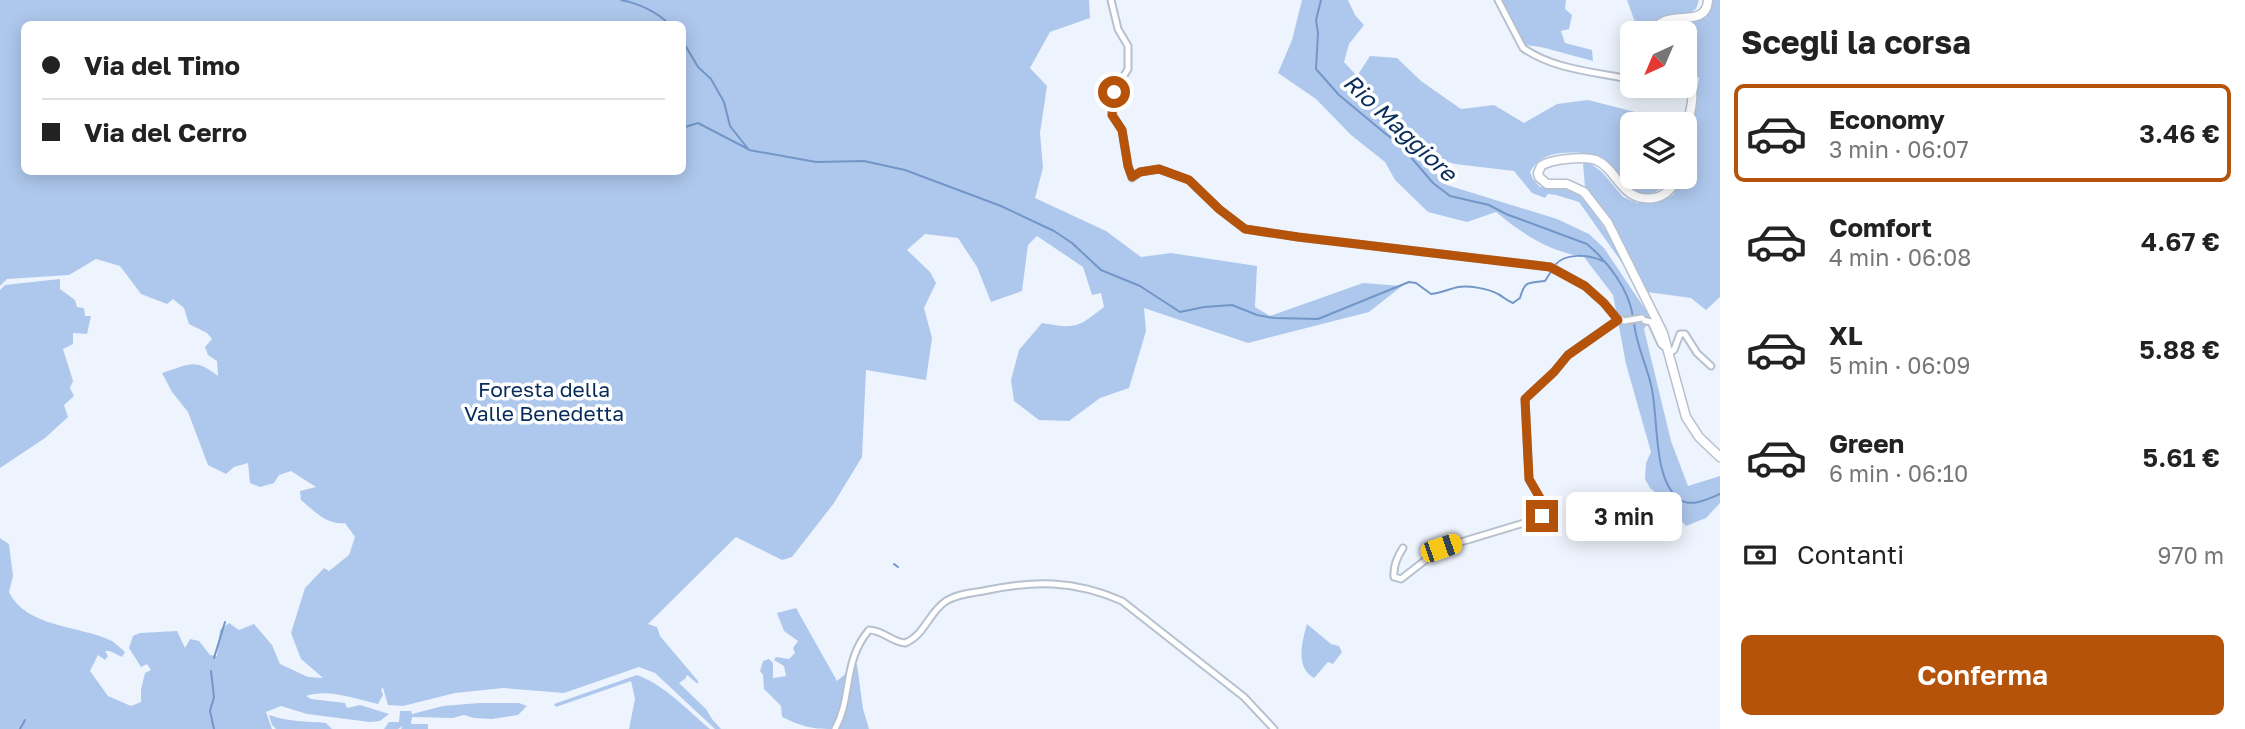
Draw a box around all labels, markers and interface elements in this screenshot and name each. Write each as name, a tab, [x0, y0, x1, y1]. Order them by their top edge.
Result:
north arrow	[1620, 21, 1698, 98]
map controls	[1620, 21, 1697, 189]
text: Scegli la corsa	[1741, 23, 1971, 61]
text: Via del Timo	[84, 50, 240, 81]
water label: Rio Maggiore	[1338, 68, 1464, 188]
route start	[1098, 76, 1130, 108]
icon: car	[1745, 102, 1808, 165]
text: Economy	[1829, 104, 1945, 135]
button: layers	[1620, 112, 1697, 189]
text: Via del Cerro	[84, 117, 247, 148]
text: 3.46 €	[2139, 118, 2220, 149]
text: 3 min · 06:07	[1829, 135, 1969, 163]
icon: car	[1745, 210, 1808, 273]
text: Comfort	[1829, 212, 1932, 243]
text: 4.67 €	[2141, 226, 2220, 257]
text: 4 min · 06:08	[1829, 243, 1971, 271]
icon: car	[1745, 318, 1808, 381]
text: XL	[1829, 320, 1863, 351]
text: 5.88 €	[2139, 334, 2220, 365]
text: 5 min · 06:09	[1829, 351, 1970, 379]
park label: Foresta della Valle Benedetta	[464, 376, 624, 426]
icon: car	[1745, 426, 1808, 489]
text: Green	[1829, 428, 1904, 459]
text: 5.61 €	[2143, 442, 2220, 473]
text: 6 min · 06:10	[1829, 459, 1968, 487]
callout: 3 min	[1566, 491, 1682, 540]
route end	[1526, 500, 1558, 532]
text: 3 min	[1594, 502, 1654, 530]
car	[1418, 531, 1465, 565]
icon: cash	[1741, 536, 1779, 574]
text: Contanti	[1797, 539, 1904, 570]
text: 970 m	[2158, 541, 2224, 569]
button: Conferma	[1741, 635, 2224, 715]

